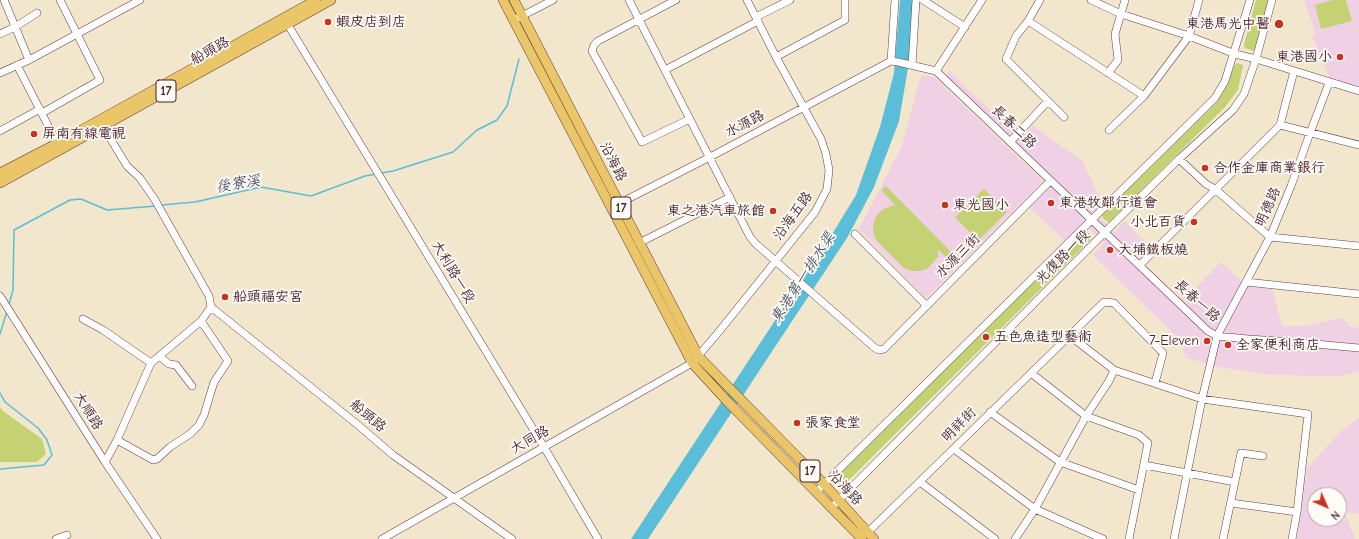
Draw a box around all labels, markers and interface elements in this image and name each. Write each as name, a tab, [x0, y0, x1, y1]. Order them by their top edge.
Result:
place label: 蝦皮店到店	[336, 14, 406, 30]
place label: 東港馬光中醫	[1186, 16, 1270, 32]
marker: 蝦皮店到店	[323, 17, 333, 27]
marker: 東港馬光中醫	[1273, 18, 1285, 30]
street label: 船頭路	[188, 33, 232, 69]
place label: 東港國小	[1276, 49, 1332, 65]
marker: 東港國小	[1335, 52, 1345, 62]
road number: 17	[156, 80, 176, 102]
street label: 長春二路	[988, 102, 1040, 152]
street label: 水源路	[723, 107, 767, 141]
place label: 屏南有線電視	[42, 126, 126, 142]
marker: 屏南有線電視	[29, 129, 39, 139]
street label: 沿海路	[596, 139, 630, 185]
place label: 合作金庫商業銀行	[1213, 160, 1325, 176]
marker: 合作金庫商業銀行	[1200, 163, 1210, 173]
water label: 後寮溪	[214, 172, 262, 196]
street label: 明德路	[1252, 184, 1284, 230]
street label: 沿海五路	[770, 188, 816, 244]
place label: 東港牧鄰行道會	[1059, 195, 1157, 211]
road number: 17	[611, 197, 631, 219]
place label: 東光國小	[953, 197, 1009, 213]
marker: 東港牧鄰行道會	[1046, 198, 1056, 208]
marker: 東光國小	[940, 200, 950, 210]
place label: 東之港汽車旅館	[667, 203, 765, 219]
marker: 東之港汽車旅館	[768, 206, 778, 216]
place label: 小北百貨	[1130, 214, 1186, 230]
marker: 小北百貨	[1189, 217, 1199, 227]
street label: 光復路一段	[1032, 226, 1094, 288]
water label: 東港第一排水渠	[767, 229, 839, 327]
street label: 水源三街	[932, 230, 984, 282]
street label: 大利路一段	[428, 238, 478, 306]
place label: 大埔鐵板燒	[1118, 242, 1188, 258]
marker: 大埔鐵板燒	[1105, 245, 1115, 255]
street label: 長春一路	[1171, 276, 1223, 326]
place label: 船頭福安宮	[233, 289, 303, 305]
marker: 船頭福安宮	[220, 292, 230, 302]
place label: 五色魚造型藝術	[994, 329, 1092, 345]
marker: 五色魚造型藝術	[981, 332, 991, 342]
place label: 7-Eleven	[1149, 333, 1199, 349]
marker: 7-Eleven	[1202, 336, 1212, 346]
place label: 全家便利商店	[1236, 337, 1320, 353]
marker: 全家便利商店	[1223, 340, 1233, 350]
street label: 大順路	[70, 389, 106, 433]
street label: 船頭路	[347, 396, 389, 436]
street label: 明祥街	[938, 404, 980, 446]
place label: 張家食堂	[805, 415, 861, 431]
marker: 張家食堂	[792, 418, 802, 428]
street label: 大同路	[508, 422, 552, 458]
road number: 17	[800, 460, 820, 482]
street label: 沿海路	[825, 467, 865, 509]
north arrow	[1307, 487, 1347, 527]
text: N	[1328, 508, 1342, 522]

